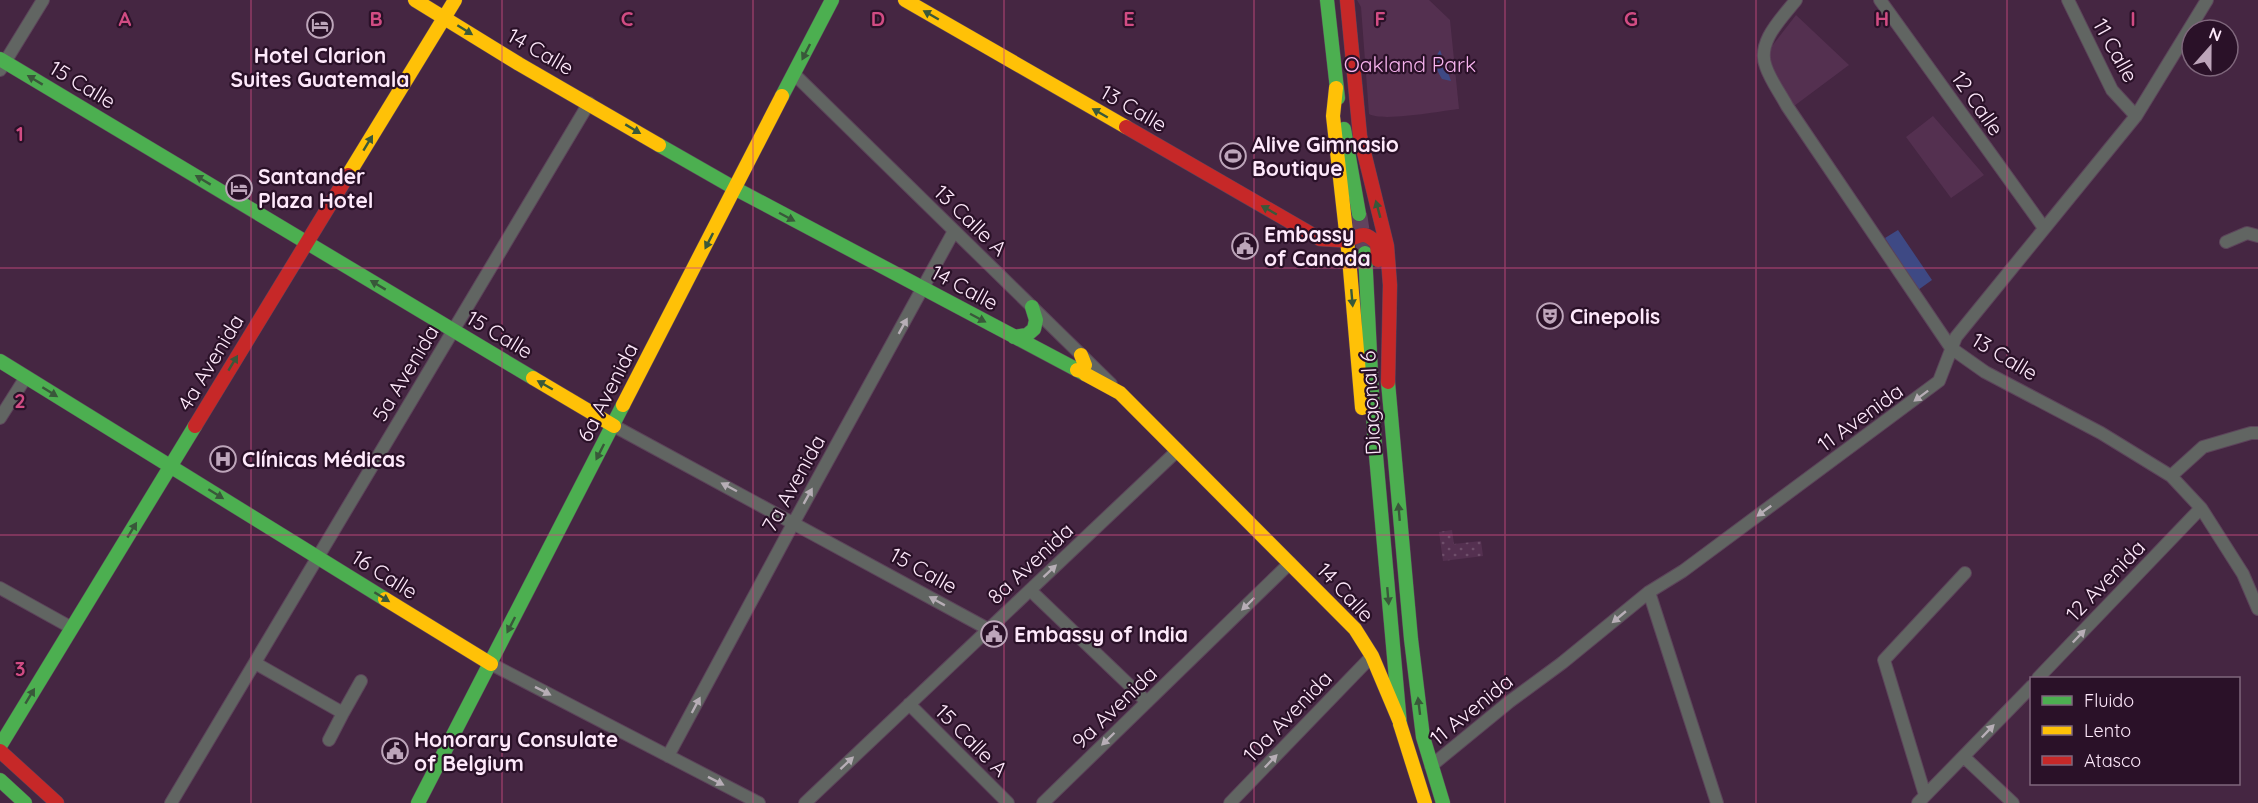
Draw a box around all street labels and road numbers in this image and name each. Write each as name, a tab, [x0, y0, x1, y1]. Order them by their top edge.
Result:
street label: 11 Calle	[2088, 14, 2144, 86]
street label: 14 Calle	[503, 22, 579, 80]
street label: 15 Calle	[45, 54, 121, 114]
street label: 12 Calle	[1946, 66, 2010, 140]
street label: 13 Calle	[1096, 79, 1172, 137]
street label: 13 Calle A	[929, 179, 1013, 261]
street label: 14 Calle	[927, 259, 1003, 315]
street label: 15 Calle	[462, 304, 538, 364]
street label: 4a Avenida	[171, 309, 249, 415]
street label: 5a Avenida	[366, 320, 444, 426]
street label: 13 Calle	[1967, 326, 2043, 386]
street label: 6a Avenida	[571, 338, 643, 446]
street label: Diagonal 6	[1354, 350, 1386, 456]
street label: 11 Avenida	[1812, 377, 1908, 457]
street label: 7a Avenida	[756, 430, 830, 536]
street label: 8a Avenida	[982, 517, 1078, 609]
street label: 12 Avenida	[2060, 534, 2150, 626]
street label: 15 Calle	[886, 541, 962, 599]
street label: 16 Calle	[347, 544, 423, 604]
street label: 14 Calle	[1312, 557, 1380, 627]
street label: 9a Avenida	[1066, 660, 1162, 754]
street label: 10a Avenida	[1237, 665, 1337, 767]
street label: 11 Avenida	[1424, 668, 1518, 750]
street label: 15 Calle A	[930, 698, 1014, 782]

